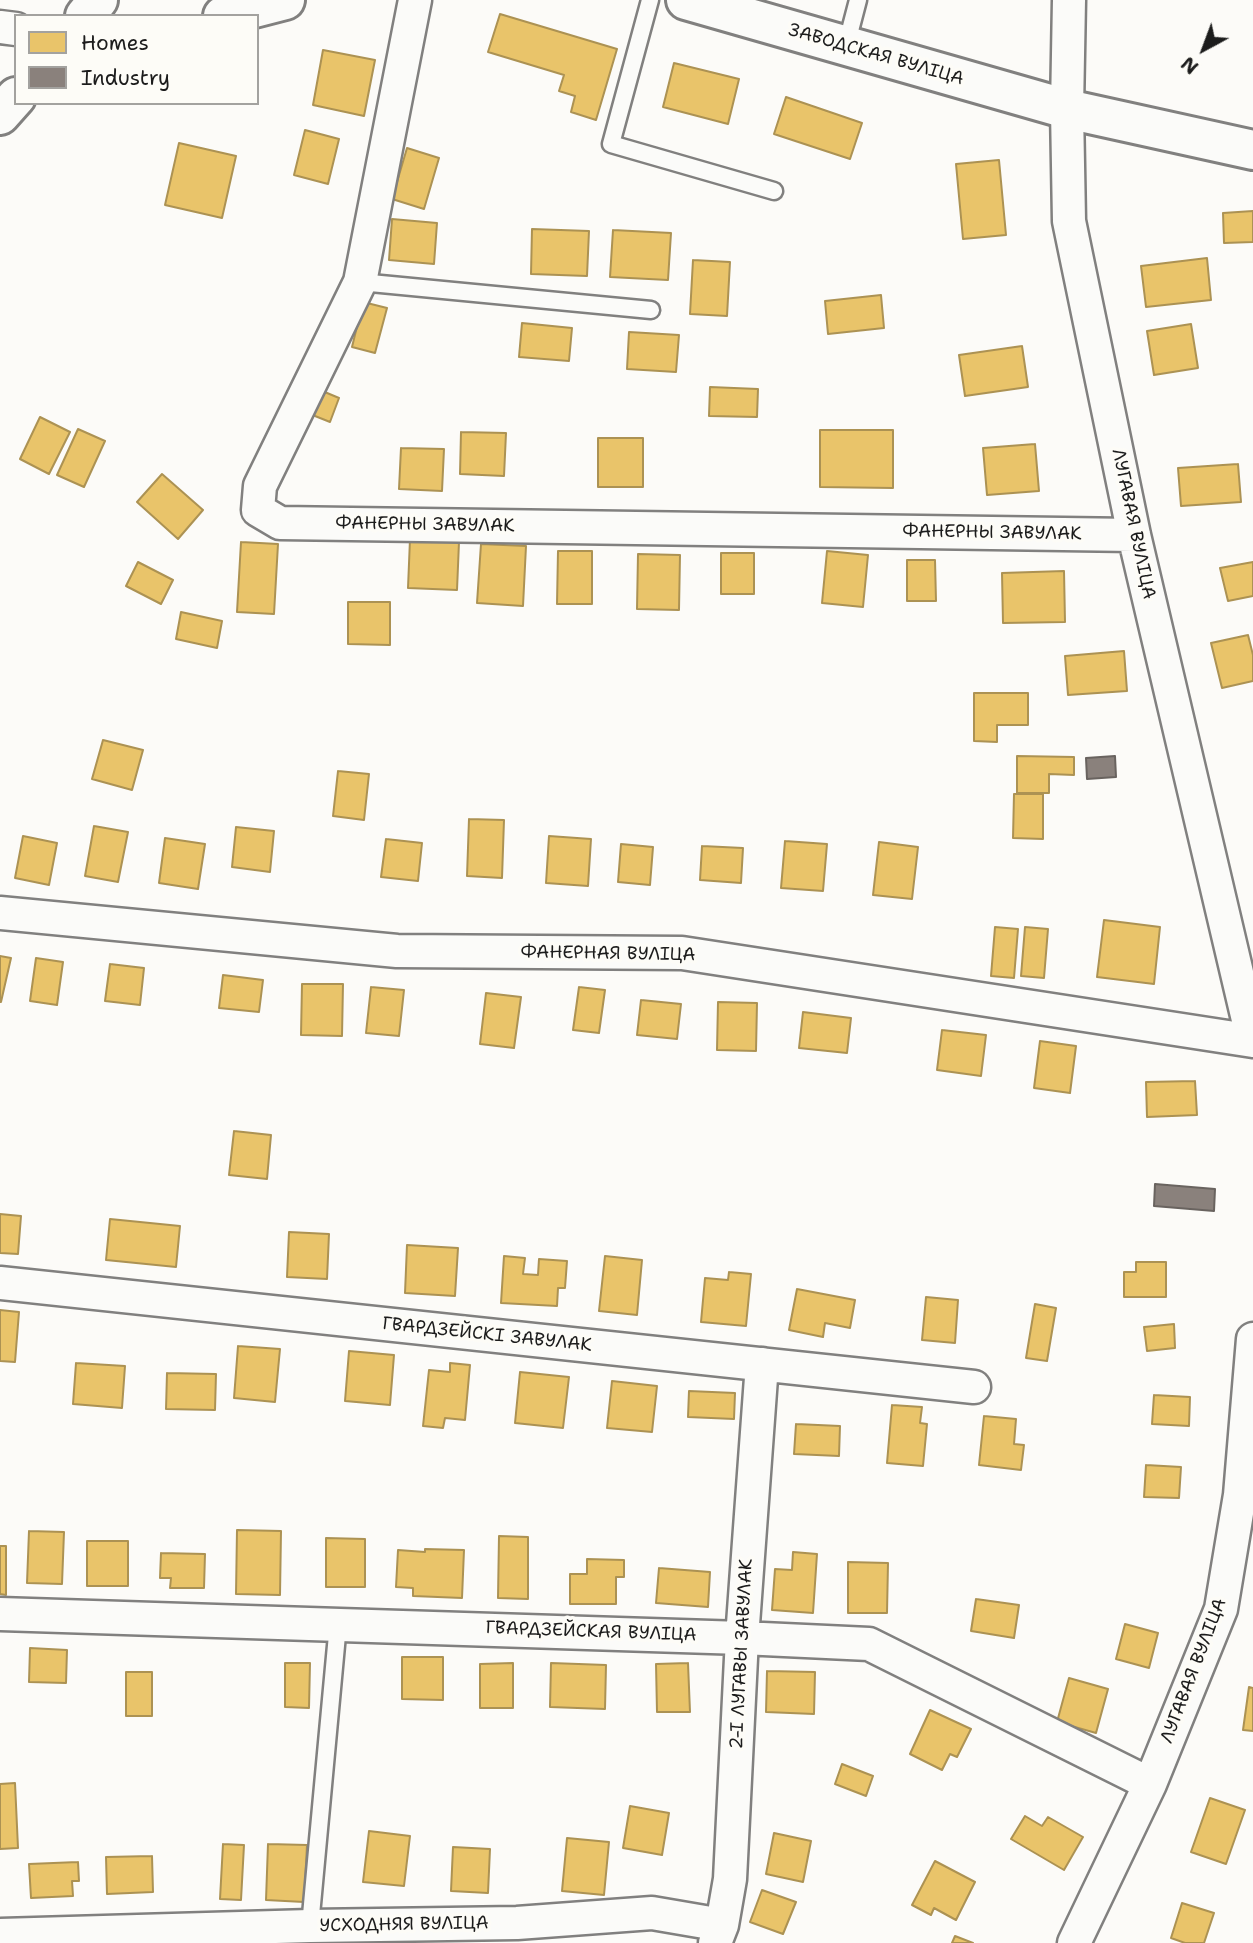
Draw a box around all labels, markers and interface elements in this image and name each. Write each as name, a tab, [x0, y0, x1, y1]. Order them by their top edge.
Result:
legend	[14, 14, 259, 105]
north arrow	[1169, 14, 1239, 84]
street label: ЗАВОДСКАЯ ВУЛІЦА	[786, 20, 966, 90]
text: Homes	[81, 29, 149, 57]
text: N	[1176, 51, 1204, 80]
text: Industry	[81, 64, 170, 92]
street label: ЛУГАВАЯ ВУЛІЦА	[1107, 447, 1159, 601]
street label: ФАНЕРНЫ ЗАВУЛАК	[335, 513, 515, 537]
street label: ФАНЕРНЫ ЗАВУЛАК	[902, 521, 1082, 545]
street label: ФАНЕРНАЯ ВУЛІЦА	[520, 942, 696, 966]
street label: ГВАРДЗЕЙСКІ ЗАВУЛАК	[381, 1313, 593, 1357]
street label: 2-І ЛУГАВЫ ЗАВУЛАК	[726, 1558, 758, 1750]
street label: ЛУГАВАЯ ВУЛІЦА	[1156, 1596, 1232, 1746]
street label: ГВАРДЗЕЙСКАЯ ВУЛІЦА	[485, 1618, 697, 1646]
street label: УСХОДНЯЯ ВУЛІЦА	[319, 1913, 489, 1937]

